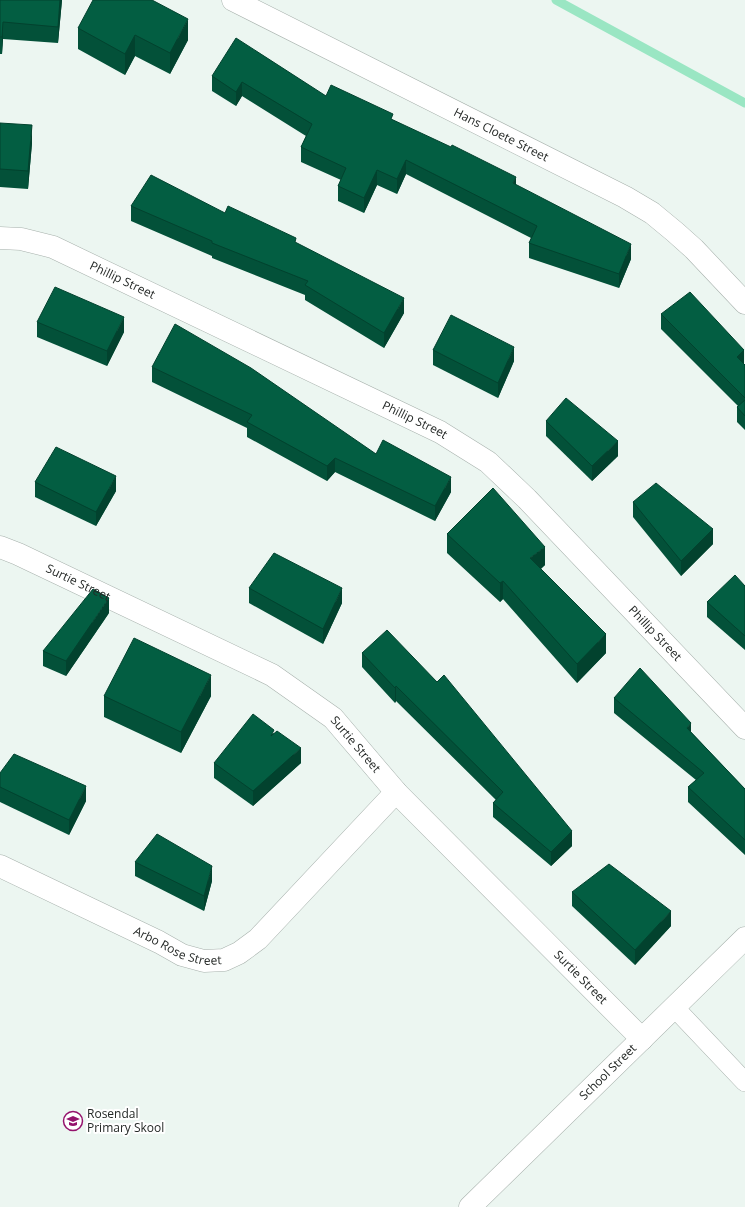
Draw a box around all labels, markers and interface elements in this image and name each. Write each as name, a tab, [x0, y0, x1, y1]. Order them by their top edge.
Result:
street label: Hans Cloete Street	[451, 103, 552, 165]
street label: Phillip Street	[87, 257, 158, 303]
street label: Phillip Street	[379, 397, 451, 443]
street label: Surtie Street	[43, 560, 113, 605]
street label: Phillip Street	[625, 602, 686, 665]
street label: Surtie Street	[327, 712, 385, 776]
street label: Arbo Rose Street	[131, 922, 222, 969]
street label: Surtie Street	[550, 946, 611, 1008]
street label: School Street	[575, 1040, 640, 1104]
place label: Rosendal Primary Skool	[87, 1105, 164, 1136]
school or university icon: Rosendal Primary Skool	[62, 1110, 84, 1132]

